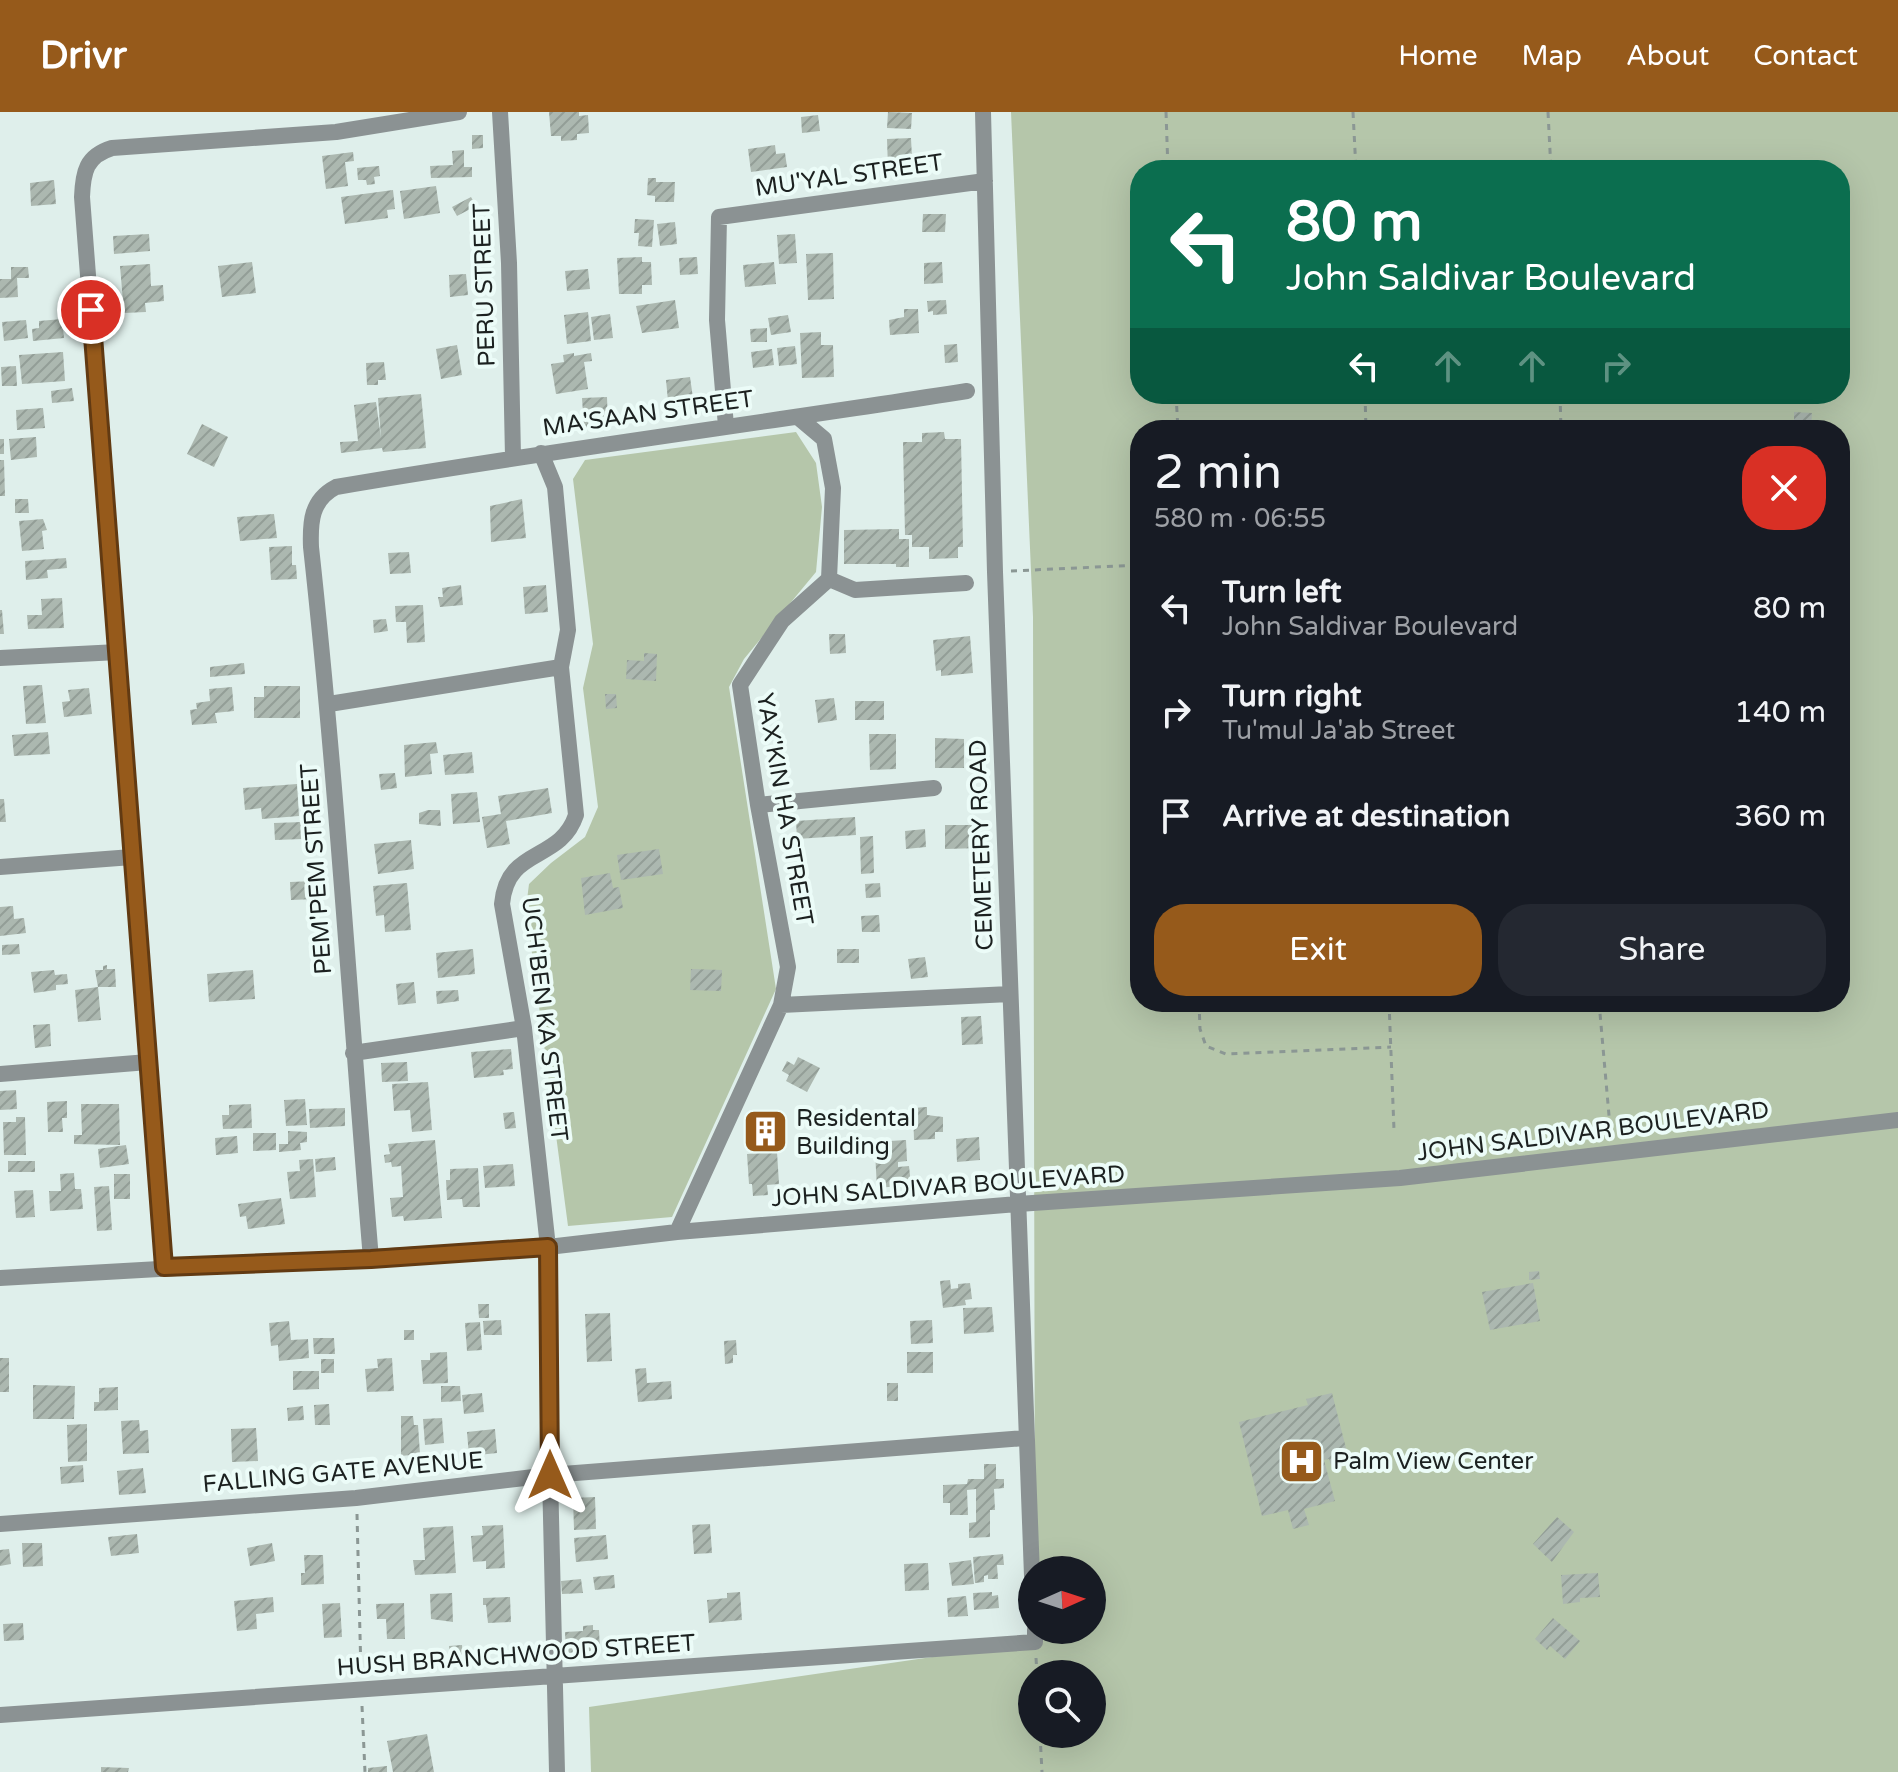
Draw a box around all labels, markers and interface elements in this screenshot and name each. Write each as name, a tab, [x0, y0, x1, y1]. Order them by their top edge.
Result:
text: Drivr	[40, 33, 127, 79]
text: Home	[1398, 39, 1478, 73]
text: Map	[1522, 39, 1582, 73]
text: About	[1626, 39, 1709, 73]
text: Contact	[1753, 39, 1858, 73]
street label: MU'YAL STREET	[753, 148, 945, 203]
text: 80 m	[1286, 189, 1422, 256]
icon: left	[1154, 192, 1258, 296]
street label: PERU STREET	[467, 202, 502, 367]
text: John Saldivar Boulevard	[1286, 257, 1696, 300]
pin	[57, 276, 125, 344]
icon: arrive	[69, 288, 113, 332]
icon: left	[1342, 344, 1386, 388]
icon: ahead	[1426, 344, 1470, 388]
icon: ahead	[1510, 344, 1554, 388]
icon: right	[1594, 344, 1638, 388]
street label: MA'SAAN STREET	[541, 384, 756, 443]
text: 2 min	[1154, 444, 1282, 502]
button: close	[1742, 446, 1826, 530]
text: 580 m · 06:55	[1154, 503, 1326, 534]
text: Turn left	[1222, 574, 1341, 611]
icon: left	[1154, 586, 1198, 630]
text: 80 m	[1753, 590, 1826, 627]
text: John Saldivar Boulevard	[1222, 611, 1518, 642]
text: Turn right	[1222, 678, 1362, 715]
icon: right	[1154, 690, 1198, 734]
street label: YAX'KIN HA STREET	[750, 691, 819, 928]
text: 140 m	[1734, 694, 1826, 731]
text: Tu'mul Ja'ab Street	[1222, 715, 1455, 746]
street label: CEMETERY ROAD	[963, 739, 1000, 951]
street label: PEM'PEM STREET	[295, 762, 338, 976]
icon: arrive	[1154, 794, 1198, 838]
text: Arrive at destination	[1222, 798, 1510, 835]
text: 360 m	[1734, 798, 1826, 835]
street label: UCH'BEN KA STREET	[515, 895, 574, 1143]
button: Exit	[1154, 904, 1482, 996]
button: Share	[1498, 904, 1826, 996]
street label: JOHN SALDIVAR BOULEVARD	[1415, 1095, 1771, 1167]
place label: Residental Building	[796, 1104, 916, 1161]
building icon: Residental Building	[741, 1108, 789, 1156]
street label: JOHN SALDIVAR BOULEVARD	[770, 1160, 1126, 1213]
position arrow	[508, 1433, 592, 1517]
hospital icon: Palm View Center	[1278, 1437, 1326, 1485]
street label: FALLING GATE AVENUE	[201, 1446, 485, 1499]
place label: Palm View Center	[1333, 1447, 1534, 1476]
north arrow	[1018, 1556, 1106, 1644]
map controls	[1018, 1556, 1106, 1748]
street label: HUSH BRANCHWOOD STREET	[336, 1628, 697, 1683]
button: search	[1018, 1660, 1106, 1748]

